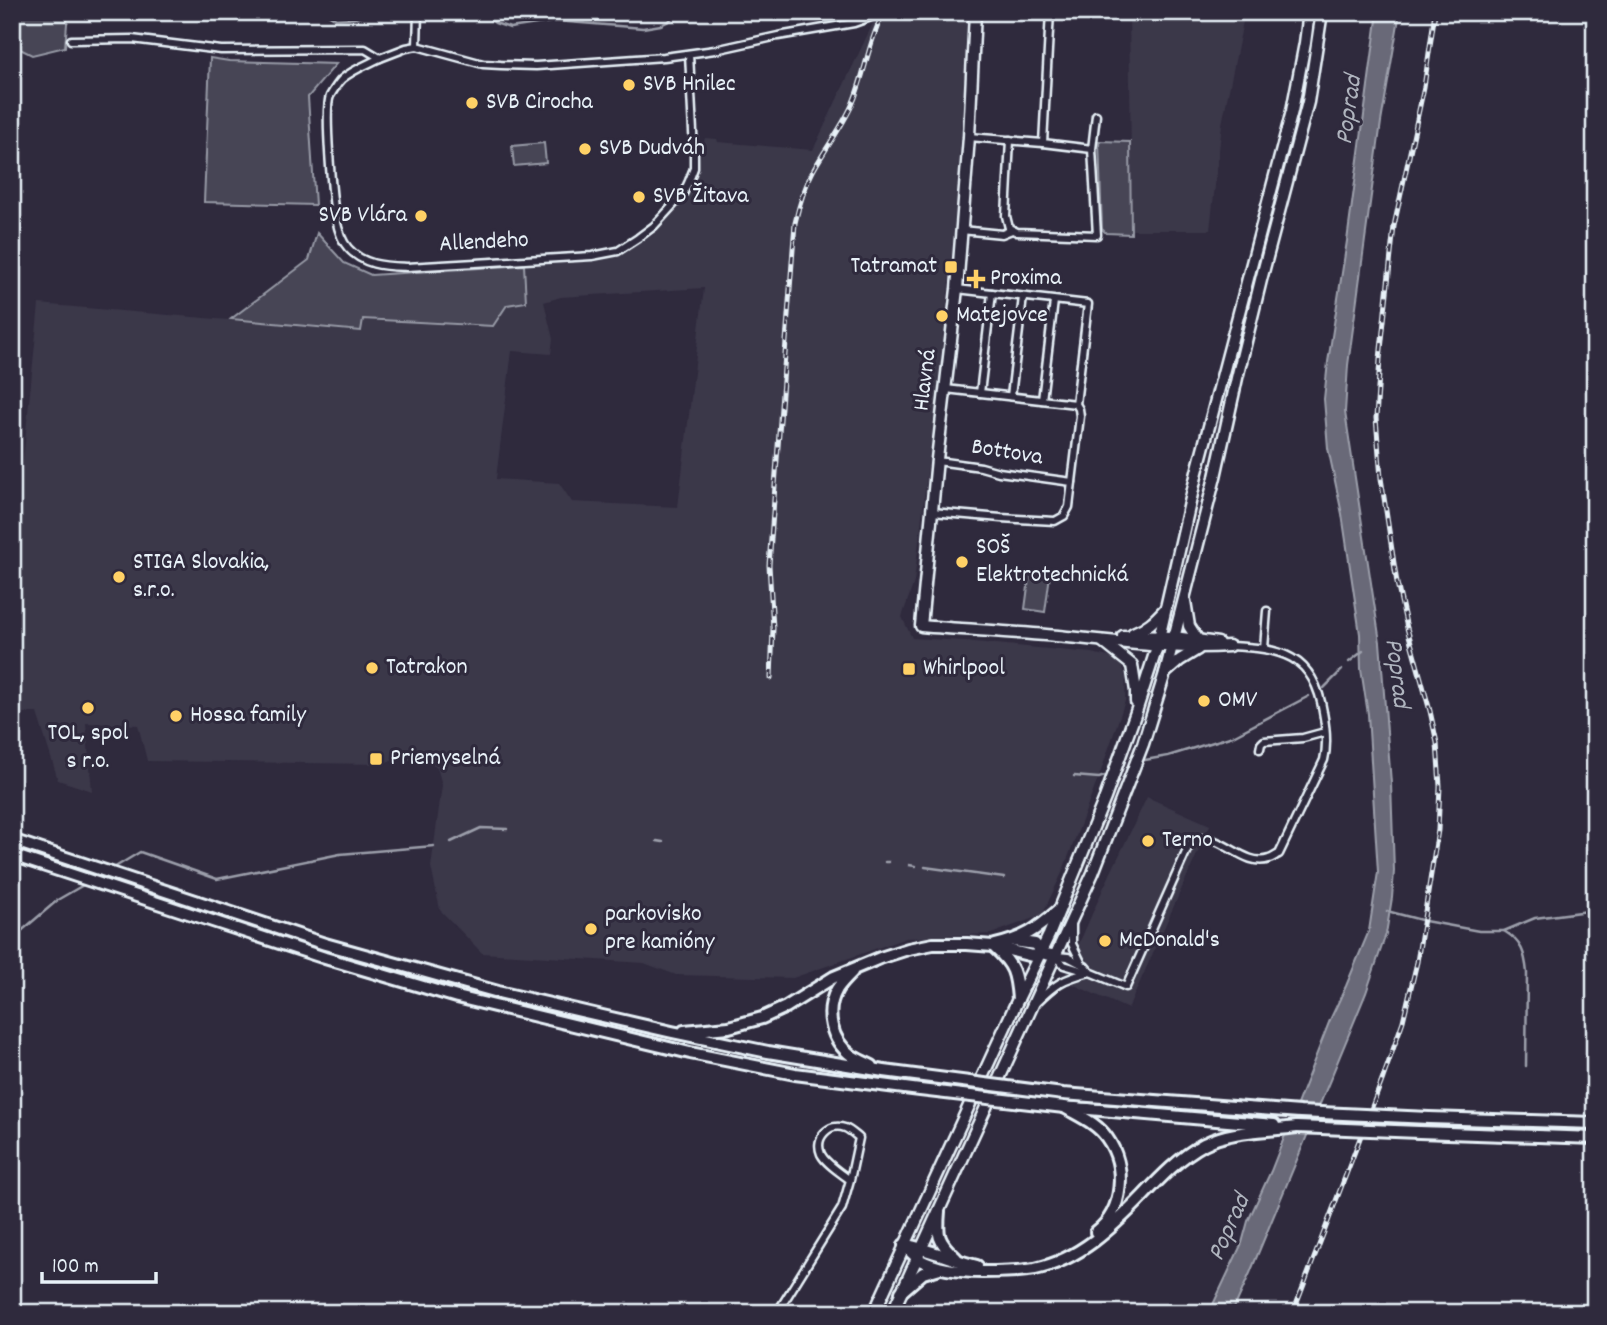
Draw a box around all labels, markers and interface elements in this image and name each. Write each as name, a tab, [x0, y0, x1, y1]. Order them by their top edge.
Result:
place label: SVB Hnilec	[643, 68, 736, 102]
water label: Poprad	[1327, 70, 1374, 147]
marker: SVB Hnilec	[621, 77, 637, 93]
place label: SVB Cirocha	[486, 86, 593, 120]
marker: SVB Cirocha	[464, 95, 480, 111]
place label: SVB Dudváh	[599, 132, 705, 166]
marker: SVB Dudváh	[577, 141, 593, 157]
place label: SVB Žitava	[653, 180, 749, 214]
marker: SVB Žitava	[631, 189, 647, 205]
place label: SVB Vlára	[319, 199, 408, 233]
marker: SVB Vlára	[413, 208, 429, 224]
street label: Allendeho	[438, 224, 530, 262]
place label: Tatramat	[851, 250, 937, 284]
marker: Tatramat	[943, 259, 959, 275]
place label: Proxima	[990, 262, 1062, 296]
marker: Proxima	[968, 271, 984, 287]
place label: Matejovce	[956, 299, 1048, 333]
marker: Matejovce	[934, 308, 950, 324]
street label: Hlavná	[905, 347, 947, 413]
street label: Bottova	[969, 431, 1046, 476]
place label: SOŠ Elektrotechnická	[976, 531, 1128, 593]
place label: STIGA Slovakia, s.r.o.	[133, 546, 270, 608]
marker: SOŠ Elektrotechnická	[954, 554, 970, 570]
marker: STIGA Slovakia, s.r.o.	[111, 569, 127, 585]
water label: Poprad	[1373, 636, 1419, 712]
place label: Tatrakon	[386, 651, 467, 685]
place label: Whirlpool	[923, 652, 1005, 686]
marker: Tatrakon	[364, 660, 380, 676]
marker: Whirlpool	[901, 661, 917, 677]
place label: OMV	[1218, 684, 1258, 718]
marker: OMV	[1196, 693, 1212, 709]
place label: Hossa family	[190, 699, 307, 733]
marker: TOL, spol s r.o.	[80, 700, 96, 716]
marker: Hossa family	[168, 708, 184, 724]
place label: TOL, spol s r.o.	[48, 717, 129, 779]
place label: Priemyselná	[390, 742, 500, 776]
marker: Priemyselná	[368, 751, 384, 767]
place label: Terno	[1162, 824, 1213, 858]
marker: Terno	[1140, 833, 1156, 849]
place label: parkovisko pre kamióny	[605, 898, 716, 960]
marker: parkovisko pre kamióny	[583, 921, 599, 937]
place label: McDonald's	[1119, 924, 1220, 958]
marker: McDonald's	[1097, 933, 1113, 949]
water label: Poprad	[1199, 1186, 1262, 1267]
scale bar	[42, 1241, 156, 1285]
text: 100 m	[52, 1253, 99, 1283]

